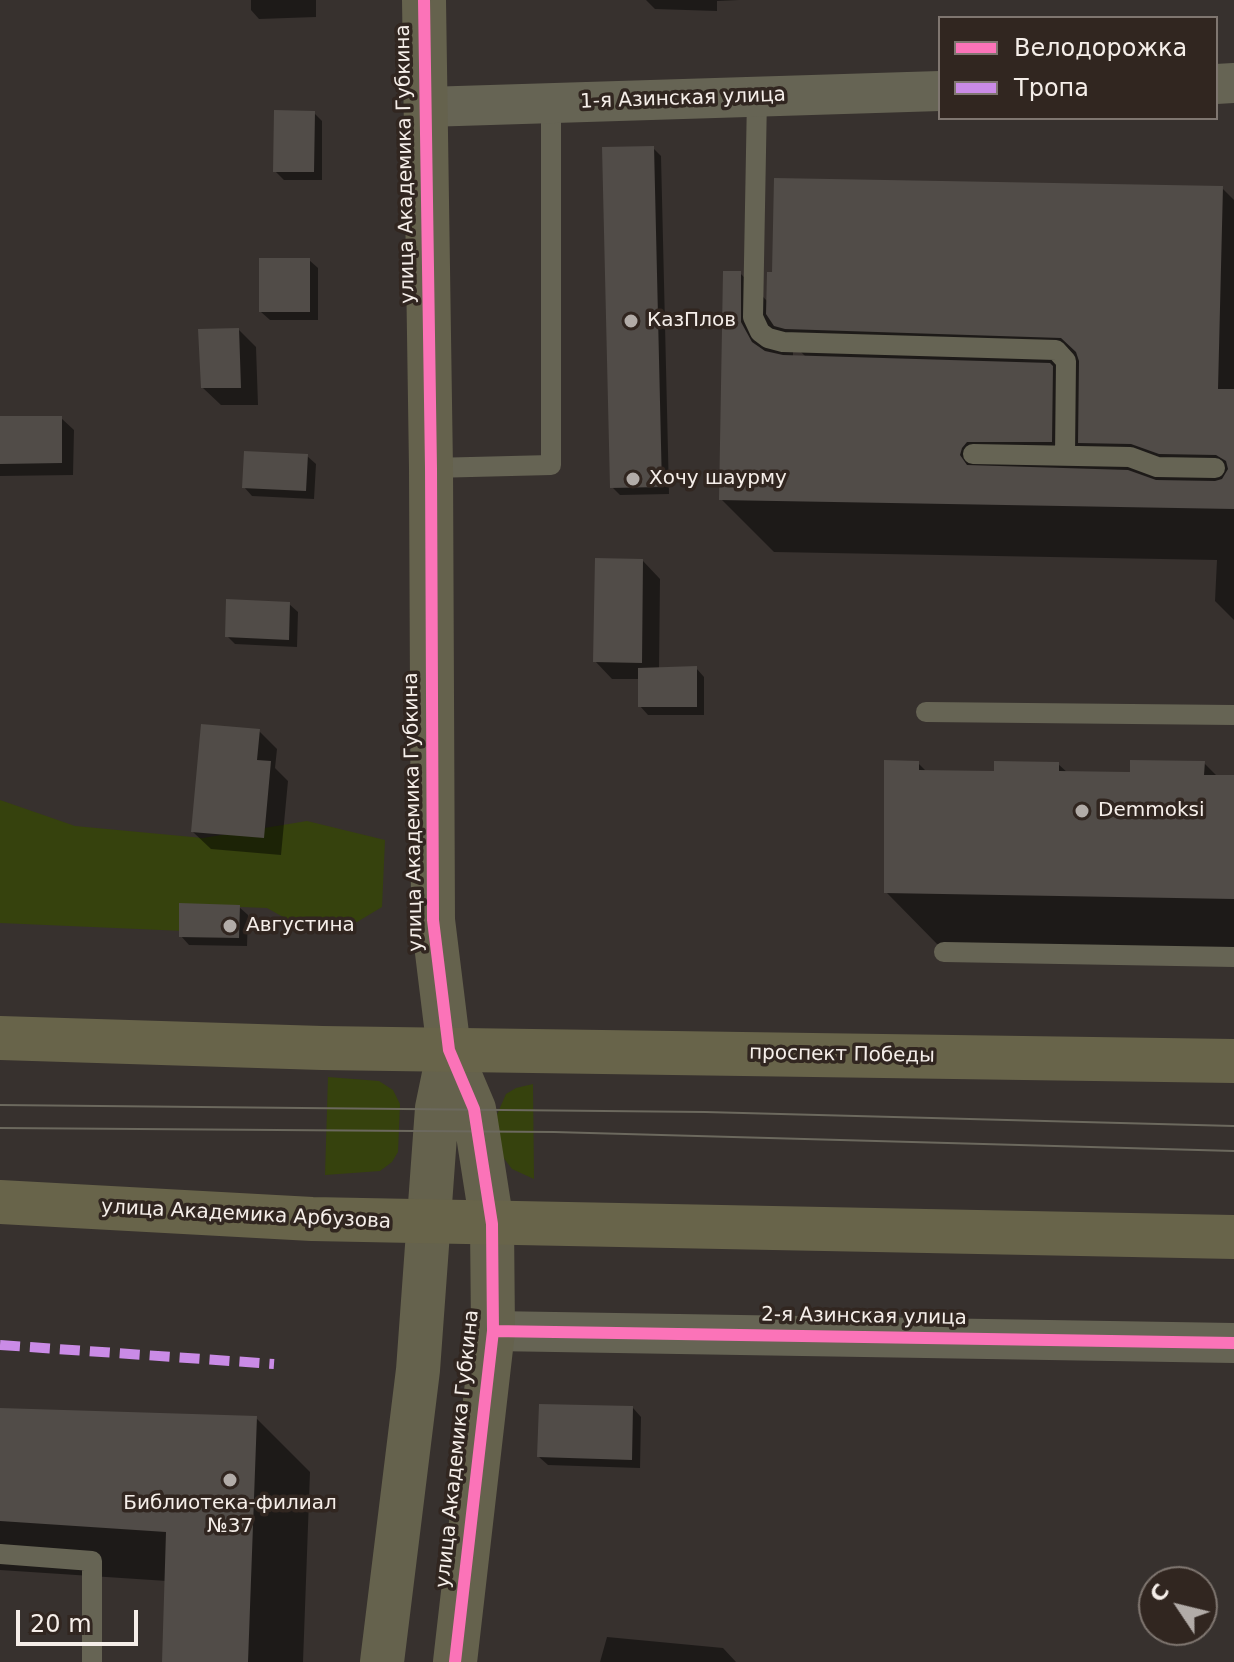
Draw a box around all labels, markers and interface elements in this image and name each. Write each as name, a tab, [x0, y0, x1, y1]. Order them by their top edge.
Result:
legend	[938, 16, 1218, 120]
street label: улица Академика Губкина	[392, 24, 420, 304]
text: Велодорожка	[1014, 34, 1187, 62]
text: Тропа	[1014, 74, 1089, 102]
street label: 1-я Азинская улица	[580, 83, 786, 115]
place label: КазПлов	[647, 309, 736, 333]
marker: КазПлов	[622, 312, 640, 330]
place label: Хочу шаурму	[649, 467, 787, 491]
marker: Хочу шаурму	[624, 470, 642, 488]
street label: улица Академика Губкина	[400, 672, 428, 952]
place label: Demmoksi	[1098, 799, 1204, 823]
marker: Demmoksi	[1073, 802, 1091, 820]
place label: Августина	[246, 914, 355, 938]
marker: Августина	[221, 917, 239, 935]
street label: проспект Победы	[749, 1041, 935, 1069]
street label: улица Академика Арбузова	[100, 1195, 392, 1235]
street label: 2-я Азинская улица	[761, 1303, 967, 1331]
street label: улица Академика Губкина	[431, 1309, 485, 1589]
marker: Библиотека-филиал №37	[221, 1471, 239, 1489]
place label: Библиотека-филиал №37	[123, 1492, 337, 1539]
north arrow	[1138, 1566, 1218, 1646]
text: С	[1145, 1579, 1174, 1607]
scale bar	[20, 1594, 142, 1644]
text: 20 m	[30, 1610, 92, 1638]

